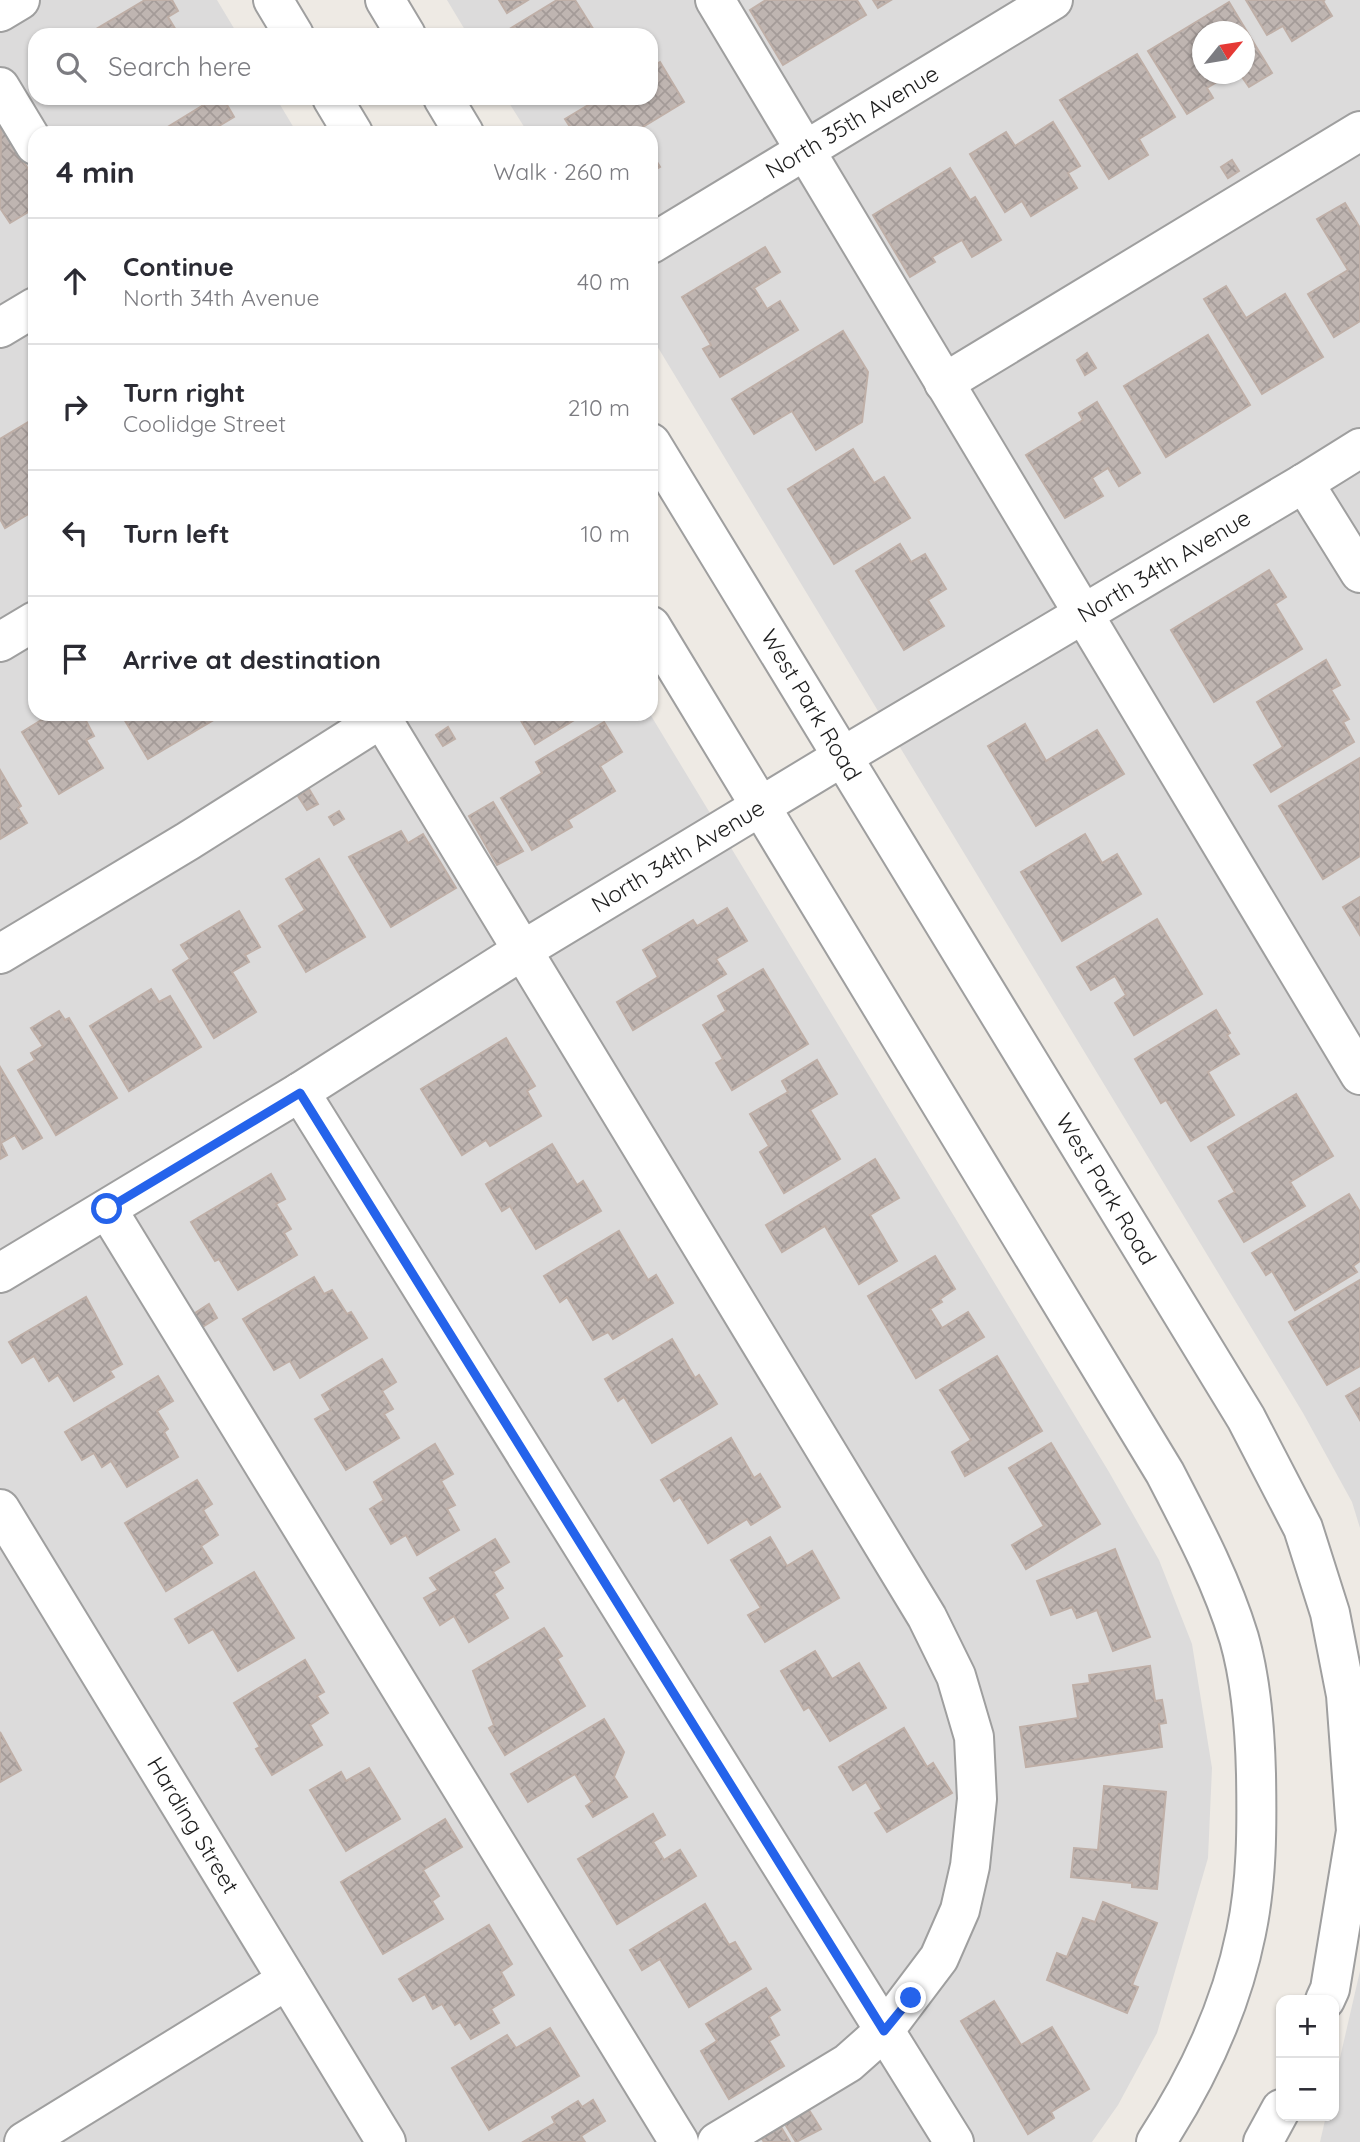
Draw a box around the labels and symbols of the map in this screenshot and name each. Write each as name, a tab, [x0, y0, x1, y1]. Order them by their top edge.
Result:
north arrow	[1192, 21, 1255, 84]
street label: North 35th Avenue	[760, 58, 944, 185]
street label: North 34th Avenue	[1072, 503, 1255, 629]
street label: West Park Road	[755, 624, 868, 786]
street label: North 34th Avenue	[586, 793, 769, 919]
street label: West Park Road	[1050, 1108, 1163, 1270]
route start	[91, 1193, 122, 1224]
street label: Harding Street	[141, 1751, 246, 1899]
route end	[895, 1982, 926, 2013]

